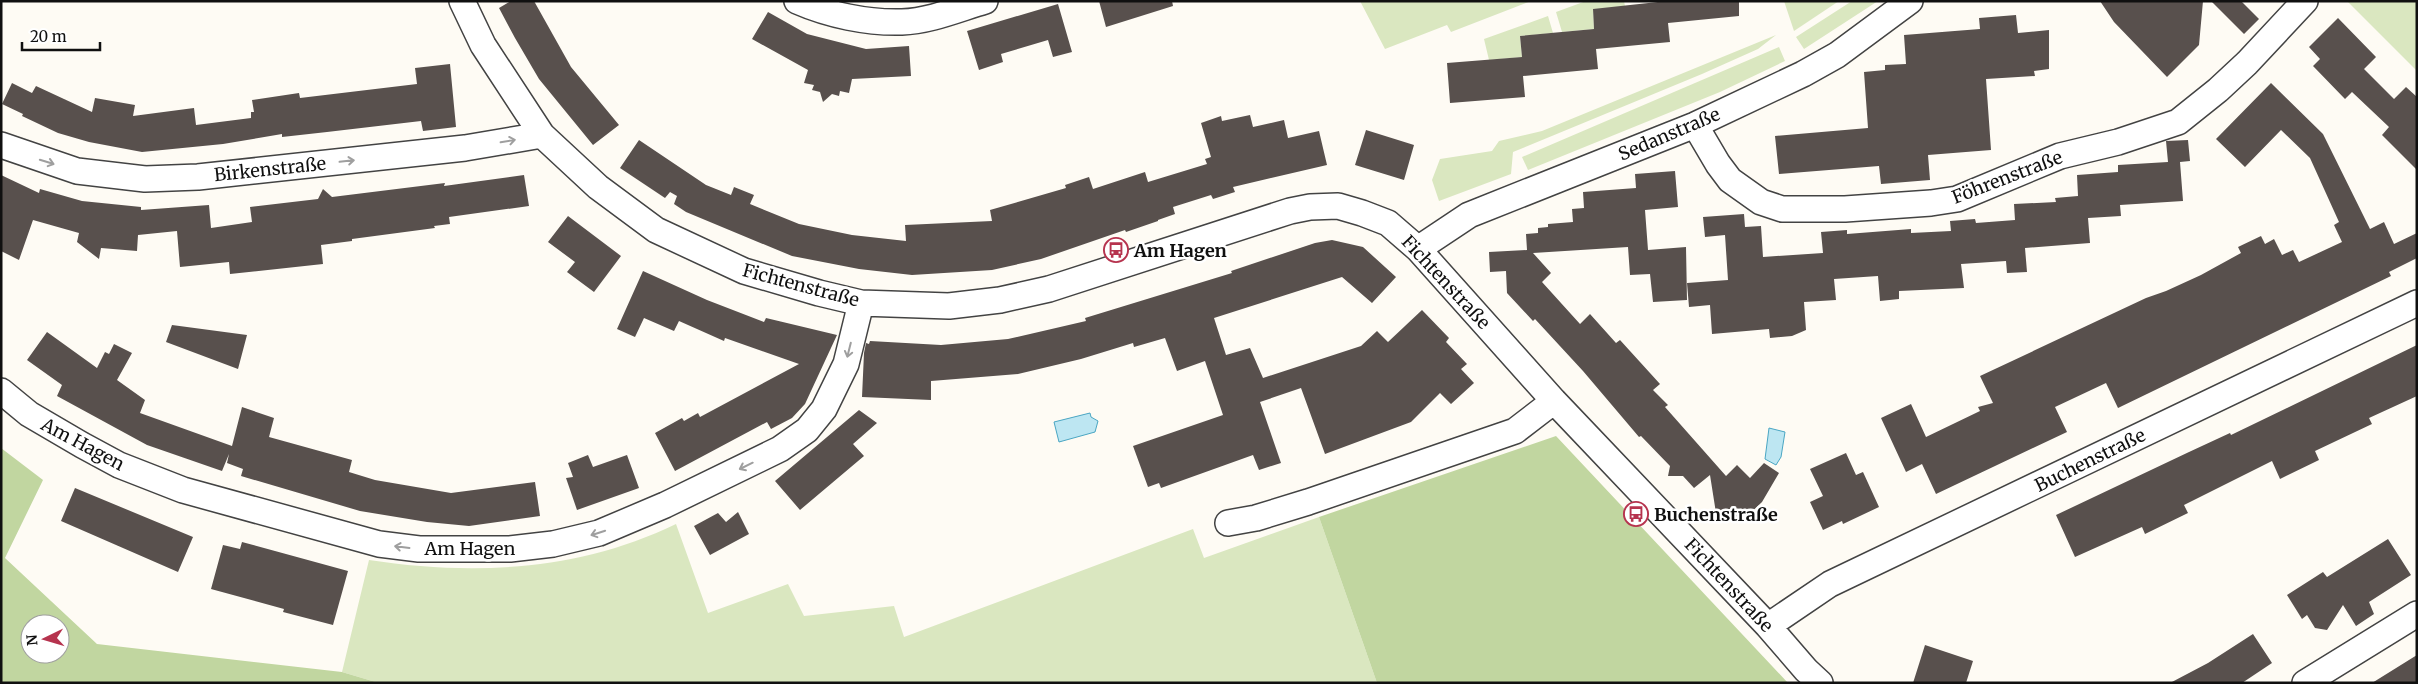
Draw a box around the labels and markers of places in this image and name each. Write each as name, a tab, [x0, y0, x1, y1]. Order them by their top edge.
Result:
bus stop icon: Am Hagen	[1103, 237, 1129, 263]
place label: Am Hagen	[1133, 239, 1227, 262]
bus stop icon: Buchenstraße	[1623, 501, 1649, 527]
place label: Buchenstraße	[1654, 503, 1778, 526]

